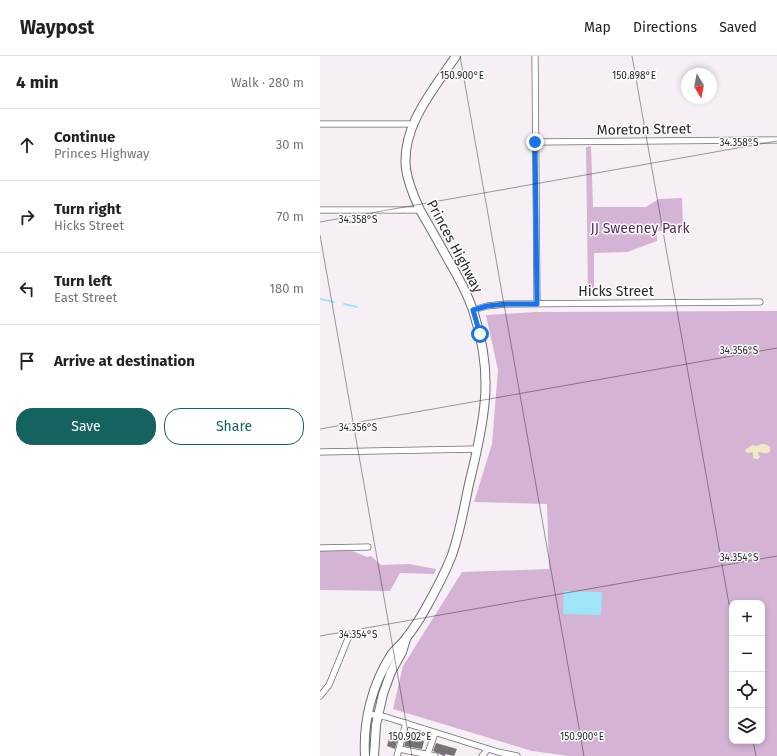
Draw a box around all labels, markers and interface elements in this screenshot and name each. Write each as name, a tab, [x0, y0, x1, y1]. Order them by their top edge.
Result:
text: Waypost	[20, 16, 94, 39]
text: Map	[584, 19, 611, 36]
text: Directions	[633, 19, 697, 36]
text: Saved	[719, 19, 757, 36]
north arrow	[681, 68, 717, 104]
text: 150.900°E	[440, 70, 484, 82]
text: 150.898°E	[612, 70, 656, 82]
text: 4 min	[16, 72, 59, 93]
text: Walk · 280 m	[231, 75, 304, 90]
street label: Moreton Street	[597, 120, 692, 139]
text: Continue	[54, 128, 115, 146]
route end	[526, 133, 544, 151]
icon: ahead	[16, 134, 38, 156]
text: 30 m	[276, 137, 304, 152]
text: 34.358°S	[720, 137, 759, 149]
text: Princes Highway	[54, 146, 149, 161]
street label: Princes Highway	[423, 197, 486, 296]
text: Turn right	[54, 200, 121, 218]
icon: right	[16, 206, 38, 228]
text: 70 m	[277, 209, 304, 224]
text: 34.358°S	[339, 214, 378, 226]
text: Hicks Street	[54, 218, 124, 233]
park label: JJ Sweeney Park	[590, 220, 690, 237]
text: Turn left	[54, 272, 112, 290]
icon: left	[16, 278, 38, 300]
text: 180 m	[269, 281, 304, 296]
street label: Hicks Street	[578, 283, 655, 300]
text: East Street	[54, 290, 117, 305]
route start	[471, 325, 489, 343]
text: 34.356°S	[720, 345, 759, 357]
icon: arrive	[16, 350, 38, 372]
text: Arrive at destination	[54, 352, 195, 370]
button: Save	[16, 408, 156, 445]
button: Share	[164, 408, 304, 445]
text: 34.356°S	[339, 422, 378, 434]
text: 34.354°S	[720, 552, 759, 564]
map controls	[729, 600, 765, 744]
button: +	[729, 600, 765, 636]
text: 34.354°S	[339, 629, 378, 641]
button: −	[729, 636, 765, 672]
button: locate	[729, 672, 765, 708]
button: layers	[729, 708, 765, 744]
text: 150.902°E	[388, 731, 432, 743]
text: 150.900°E	[560, 731, 604, 743]

